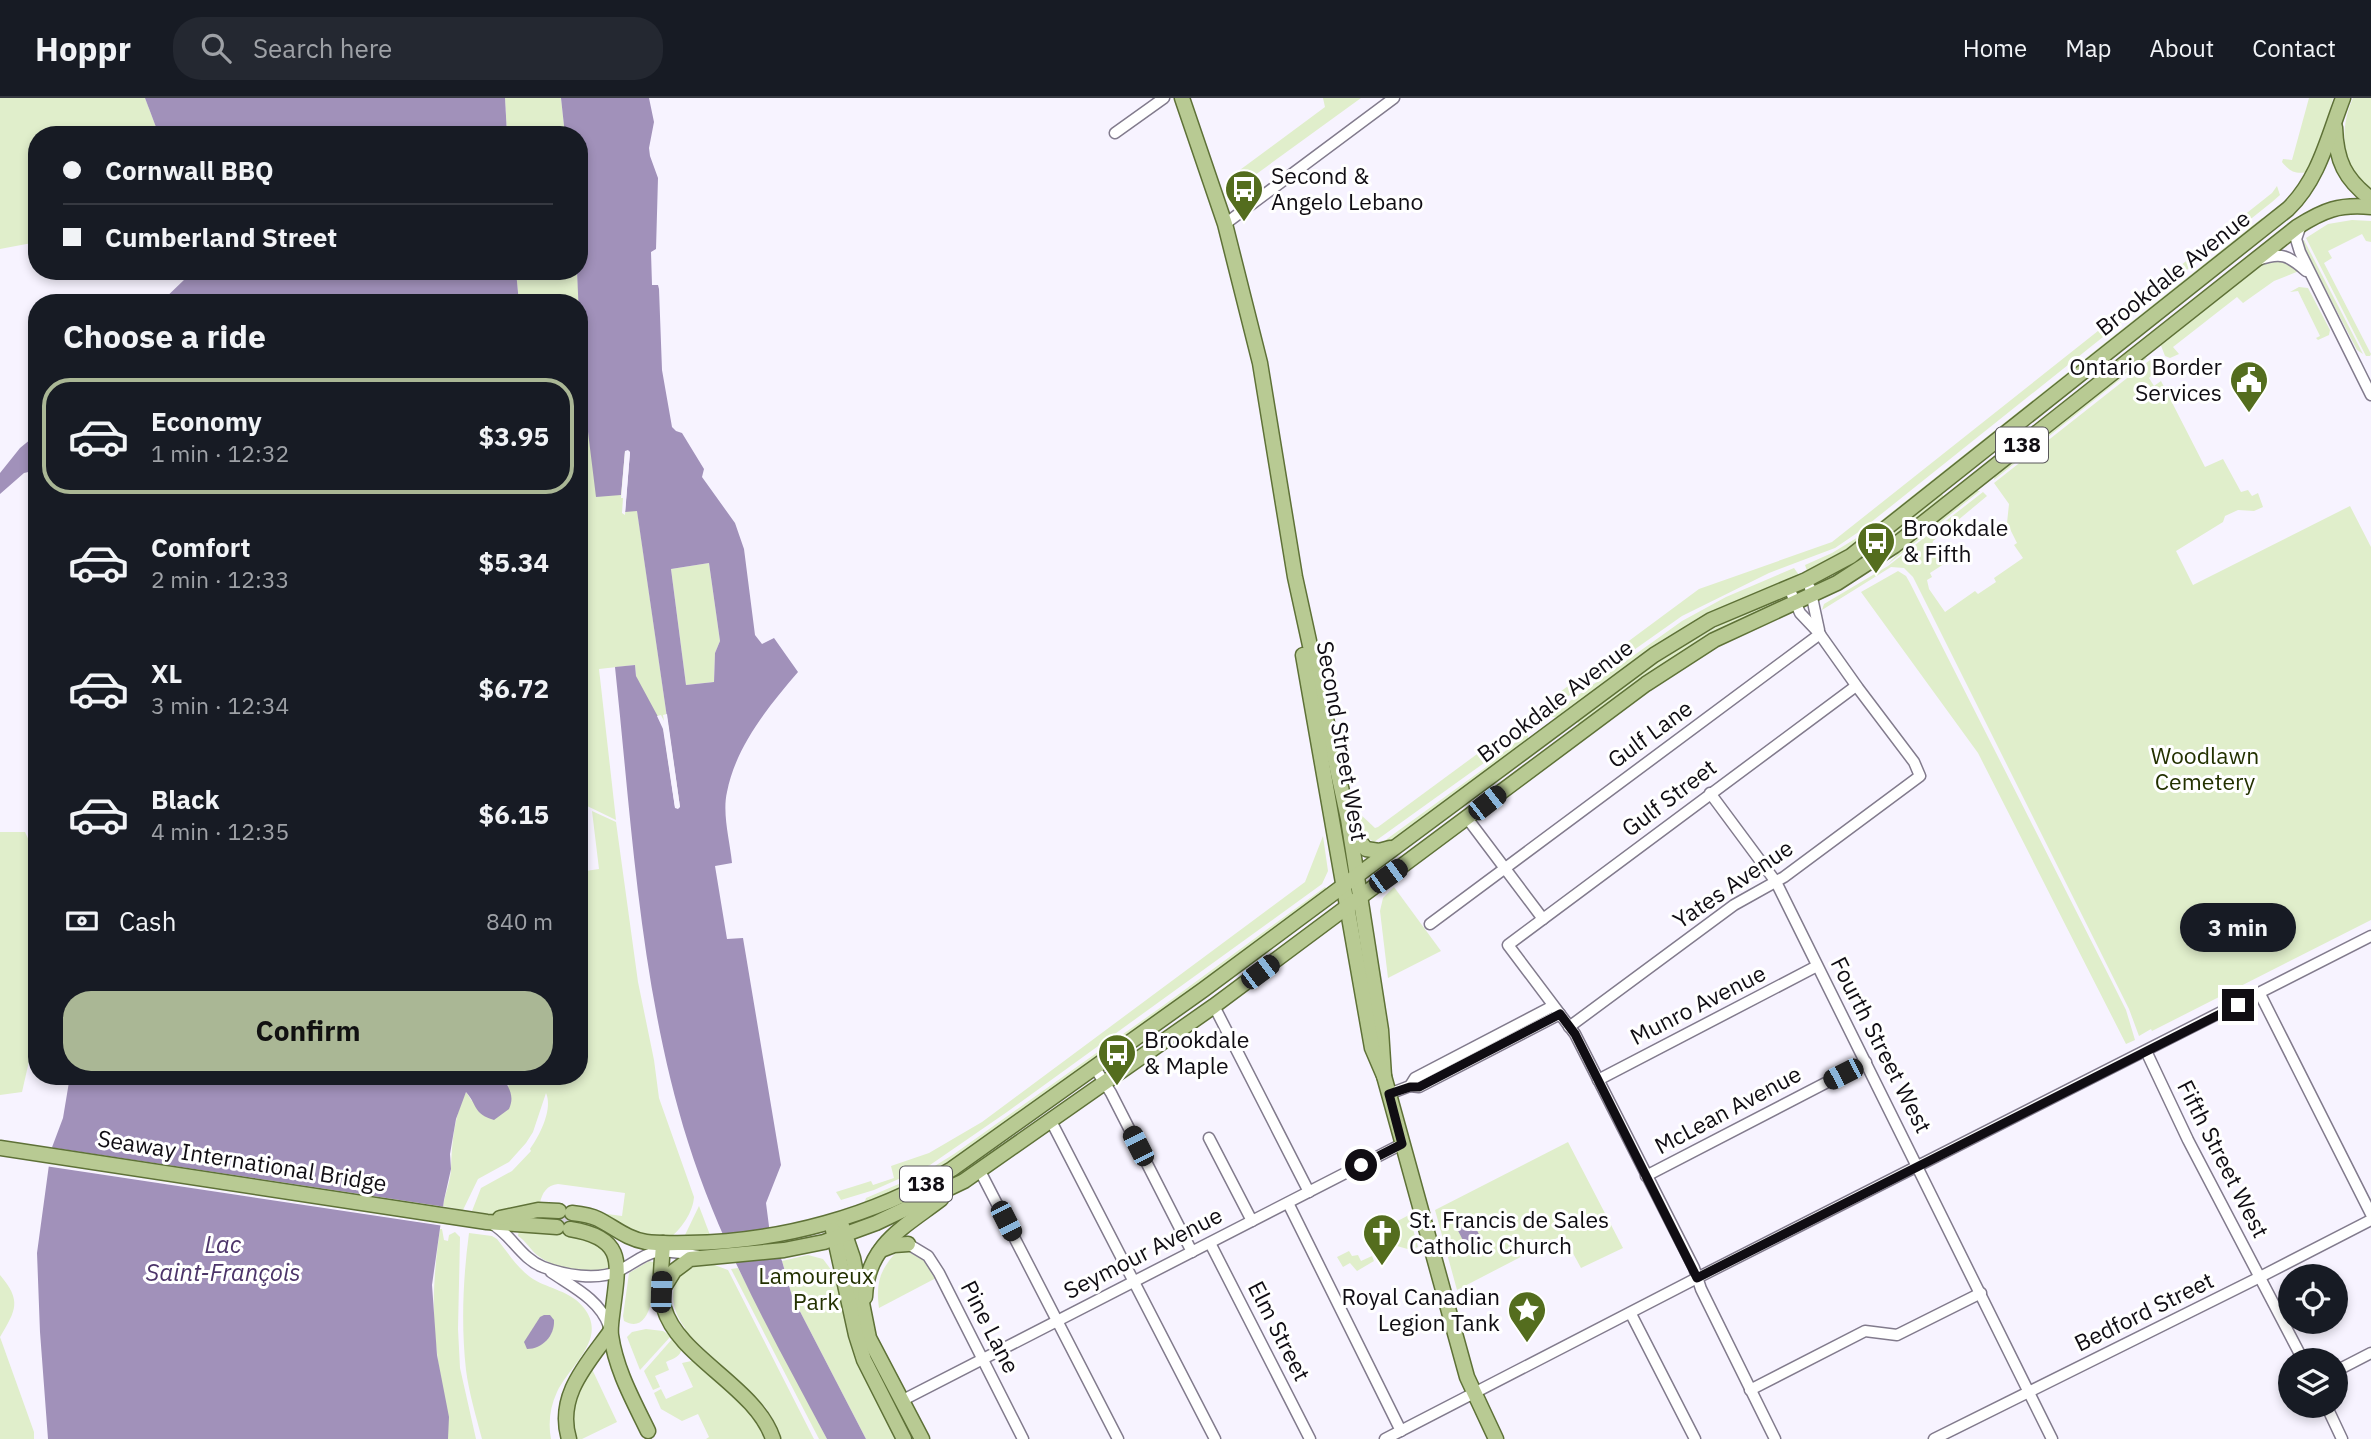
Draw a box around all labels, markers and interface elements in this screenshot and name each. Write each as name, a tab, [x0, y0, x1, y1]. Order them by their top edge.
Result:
search box	[173, 17, 663, 80]
text: Hoppr	[35, 27, 131, 70]
icon: search	[197, 29, 235, 67]
text: Search here	[253, 31, 392, 65]
text: Home	[1963, 32, 2027, 64]
text: Map	[2065, 32, 2111, 64]
text: About	[2149, 32, 2214, 64]
text: Contact	[2252, 32, 2336, 64]
text: Cornwall BBQ	[105, 153, 274, 187]
place label: Second & Angelo Lebano	[1271, 160, 1424, 216]
bus stop icon: Second & Angelo Lebano	[1223, 168, 1265, 223]
street label: Brookdale Avenue	[2089, 203, 2256, 342]
text: Cumberland Street	[105, 220, 337, 254]
text: Choose a ride	[63, 315, 266, 357]
place label: Ontario Border Services	[2069, 351, 2223, 407]
public building icon: Ontario Border Services	[2228, 359, 2270, 414]
text: Economy	[151, 404, 262, 438]
icon: car	[67, 405, 130, 468]
text: $3.95	[479, 419, 549, 453]
road number: 138	[1996, 428, 2048, 462]
text: 1 min · 12:32	[151, 438, 289, 468]
place label: Brookdale & Fifth	[1903, 512, 2008, 568]
bus stop icon: Brookdale & Fifth	[1855, 520, 1897, 575]
text: Comfort	[151, 530, 250, 564]
icon: car	[67, 531, 130, 594]
text: $5.34	[479, 545, 549, 579]
text: 2 min · 12:33	[151, 564, 289, 594]
street label: Brookdale Avenue	[1470, 632, 1638, 769]
street label: Second Street West	[1311, 638, 1375, 843]
text: XL	[151, 656, 182, 690]
icon: car	[67, 657, 130, 720]
text: $6.72	[479, 671, 549, 705]
text: 3 min · 12:34	[151, 690, 289, 720]
street label: Gulf Lane	[1601, 692, 1698, 774]
park label: Woodlawn Cemetery	[2151, 740, 2259, 796]
street label: Gulf Street	[1615, 752, 1722, 843]
text: Black	[151, 782, 219, 816]
car	[1464, 782, 1511, 824]
icon: car	[67, 783, 130, 846]
text: $6.15	[479, 797, 549, 831]
text: 4 min · 12:35	[151, 816, 289, 846]
street label: Yates Avenue	[1667, 832, 1798, 934]
car	[1365, 855, 1412, 897]
icon: cash	[63, 902, 101, 940]
text: Cash	[119, 904, 176, 938]
callout: 3 min	[2180, 904, 2296, 953]
text: 840 m	[486, 906, 553, 936]
text: 3 min	[2208, 912, 2268, 942]
car	[1237, 951, 1284, 993]
street label: Fourth Street West	[1825, 951, 1939, 1138]
street label: Munro Avenue	[1625, 957, 1770, 1051]
route end	[2222, 989, 2254, 1021]
button: Confirm	[63, 991, 553, 1071]
place label: Brookdale & Maple	[1144, 1024, 1249, 1080]
bus stop icon: Brookdale & Maple	[1096, 1032, 1138, 1087]
car	[1820, 1055, 1867, 1093]
street label: McLean Avenue	[1649, 1058, 1806, 1160]
street label: Fifth Street West	[2171, 1075, 2277, 1242]
street label: Seaway International Bridge	[95, 1122, 389, 1198]
car	[1120, 1123, 1157, 1169]
route start	[1345, 1149, 1377, 1181]
road number: 138	[900, 1166, 952, 1202]
car	[988, 1198, 1025, 1244]
street label: Seymour Avenue	[1058, 1199, 1227, 1305]
place label: St. Francis de Sales Catholic Church	[1409, 1204, 1609, 1260]
church icon: St. Francis de Sales Catholic Church	[1361, 1212, 1403, 1267]
water label: Lac Saint-François	[145, 1228, 301, 1288]
park label: Lamoureux Park	[758, 1260, 874, 1316]
street label: Bedford Street	[2069, 1264, 2218, 1358]
map controls	[2278, 1264, 2348, 1418]
button: locate	[2278, 1264, 2348, 1334]
car	[650, 1271, 673, 1313]
street label: Pine Lane	[955, 1275, 1027, 1378]
street label: Elm Street	[1242, 1276, 1318, 1386]
place label: Royal Canadian Legion Tank	[1341, 1281, 1500, 1337]
place icon: Royal Canadian Legion Tank	[1506, 1289, 1548, 1344]
button: layers	[2278, 1348, 2348, 1418]

